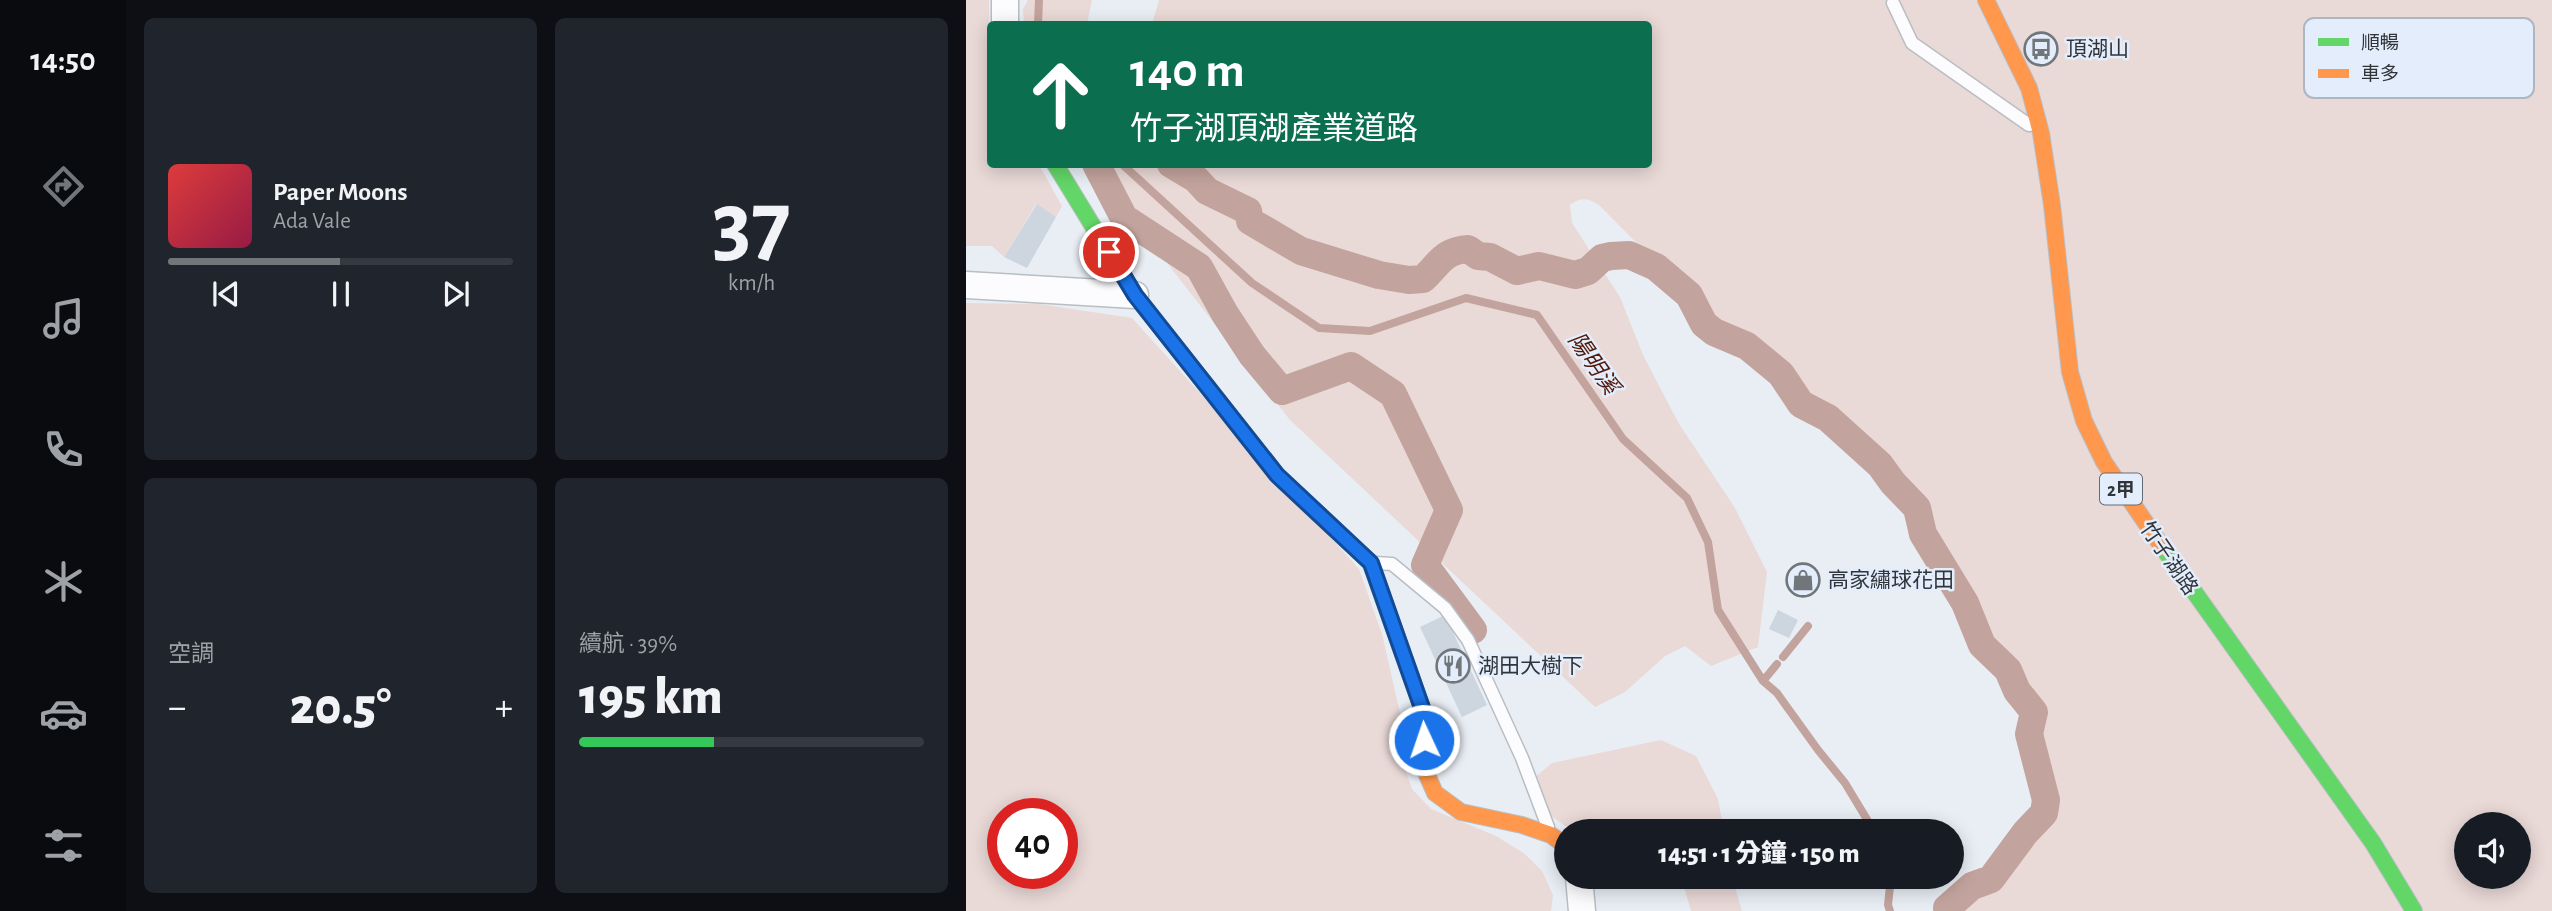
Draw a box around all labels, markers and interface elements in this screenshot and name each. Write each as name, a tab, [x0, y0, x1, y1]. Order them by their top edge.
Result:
legend	[2304, 18, 2534, 98]
bus stop icon: 頂湖山	[2022, 30, 2060, 68]
text: 順暢	[2361, 33, 2399, 53]
place label: 頂湖山	[2066, 38, 2129, 60]
text: 14:50	[30, 44, 96, 76]
text: 140 m	[1130, 47, 1245, 96]
icon: ahead	[1015, 49, 1106, 140]
text: 車多	[2361, 64, 2399, 84]
text: 竹子湖頂湖產業道路	[1130, 113, 1418, 145]
icon: directions	[39, 162, 88, 211]
text: Paper Moons	[273, 179, 408, 205]
text: 37	[712, 179, 791, 270]
text: Ada Vale	[273, 210, 351, 233]
pin	[1079, 222, 1139, 282]
icon: arrive	[1090, 233, 1128, 271]
text: km/h	[728, 272, 775, 295]
icon: previous	[207, 275, 245, 313]
icon: pause	[322, 275, 360, 313]
icon: next	[437, 275, 475, 313]
icon: music	[39, 294, 88, 343]
water label: 陽明溪	[1564, 328, 1625, 401]
icon: phone	[39, 425, 88, 474]
road number: 2甲	[2100, 474, 2142, 504]
street label: 竹子湖路	[2136, 517, 2202, 599]
icon: climate	[39, 557, 88, 606]
shop icon: 高家繡球花田	[1784, 561, 1822, 599]
place label: 高家繡球花田	[1828, 569, 1954, 591]
text: 續航 · 39%	[579, 633, 677, 656]
text: 空調	[168, 643, 214, 666]
restaurant icon: 湖田大樹下	[1434, 647, 1472, 685]
place label: 湖田大樹下	[1478, 655, 1583, 677]
text: 195 km	[579, 671, 723, 723]
text: 20.5°	[290, 681, 391, 733]
icon: car	[39, 689, 88, 738]
text: −	[168, 689, 186, 727]
text: +	[495, 689, 513, 727]
position arrow	[1387, 703, 1461, 777]
speed limit sign: 40	[987, 798, 1078, 889]
map controls	[2454, 812, 2531, 889]
button: sound	[2454, 812, 2531, 889]
icon: filters	[39, 821, 88, 870]
text: 14:51 · 1 分鐘 · 150 m	[1658, 841, 1860, 867]

